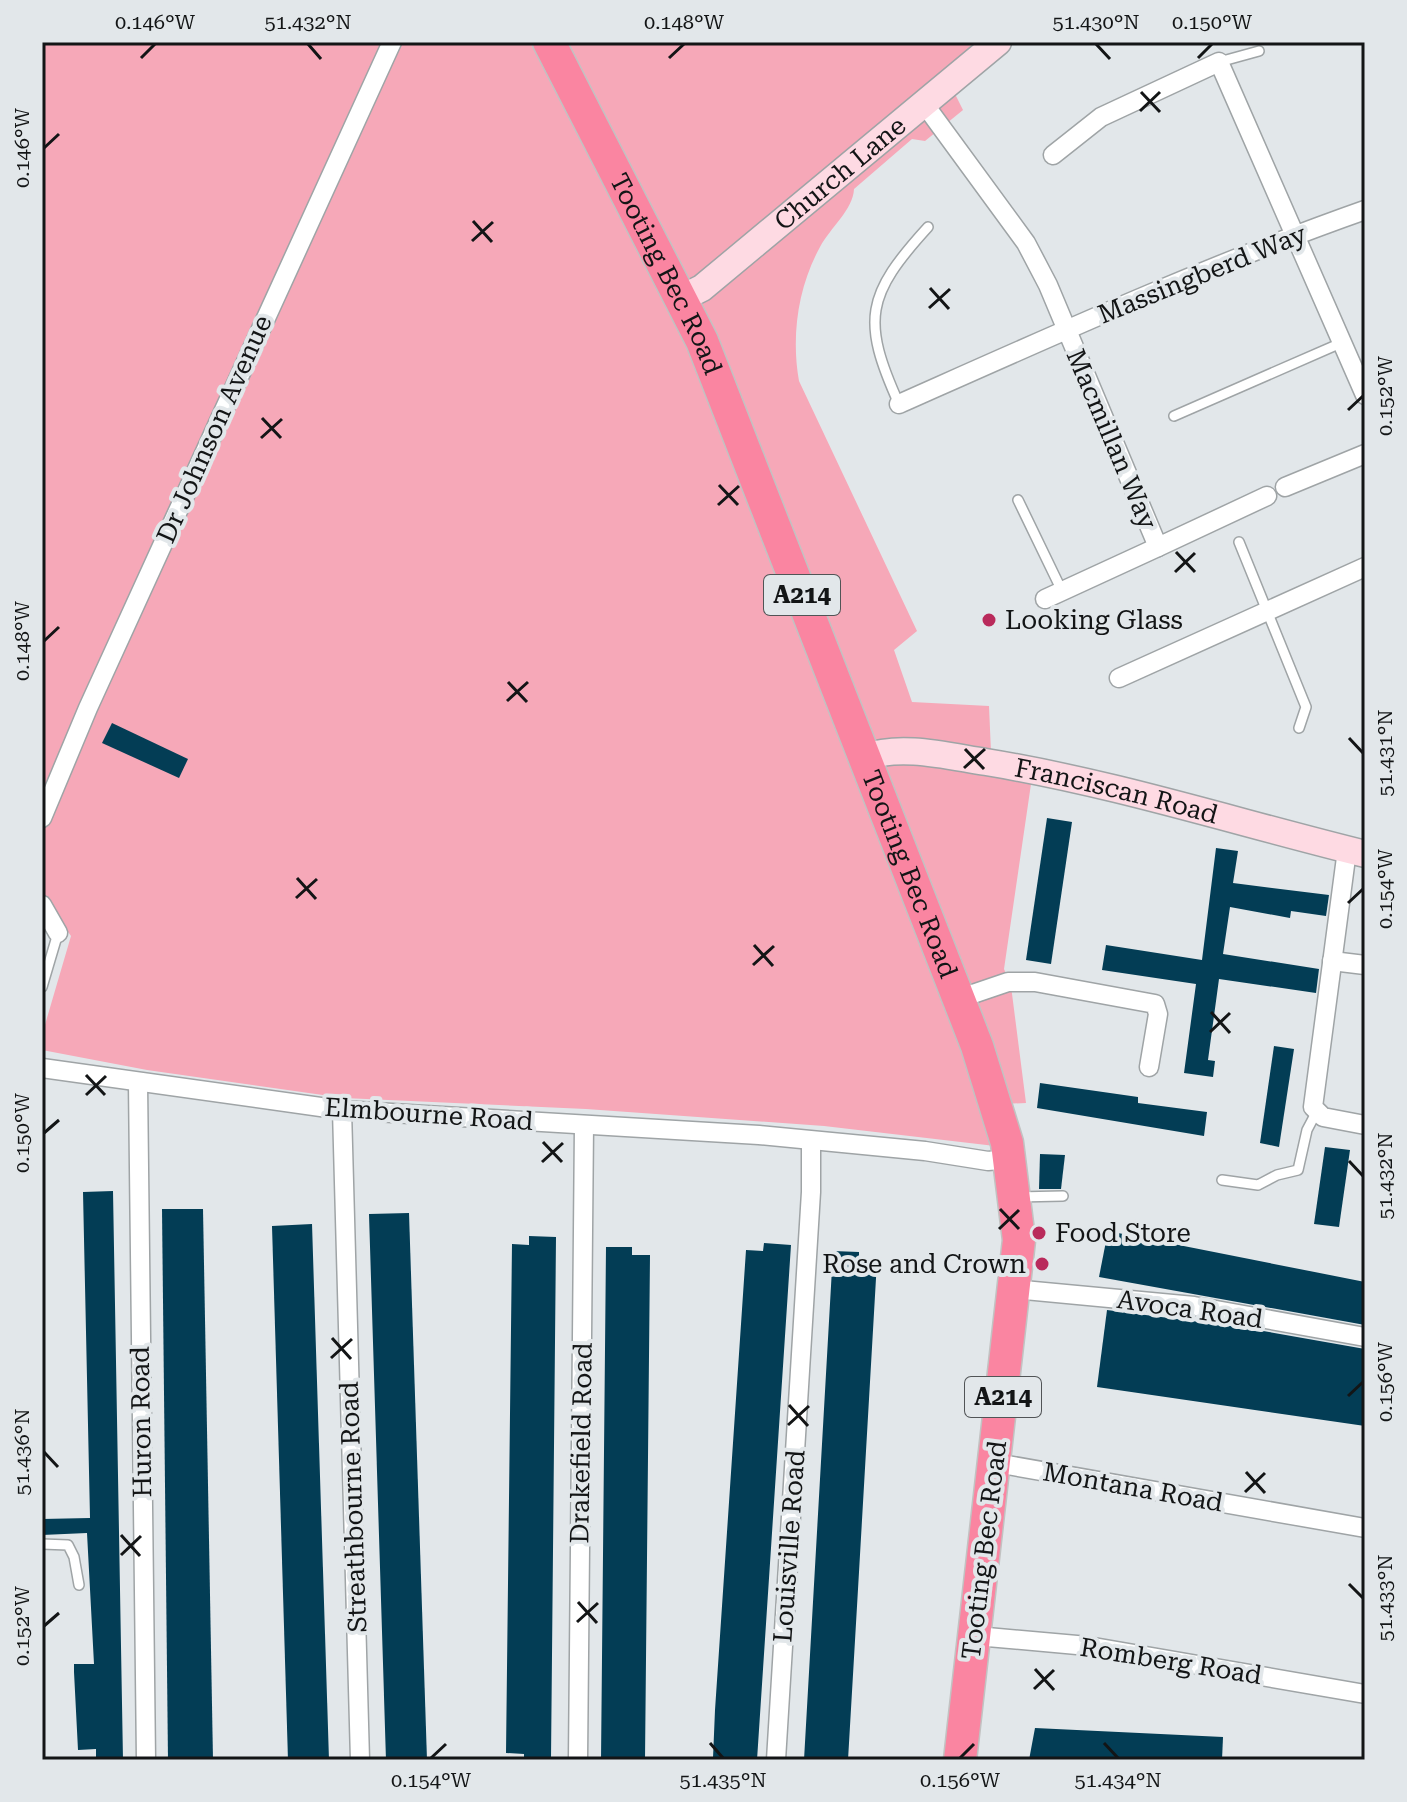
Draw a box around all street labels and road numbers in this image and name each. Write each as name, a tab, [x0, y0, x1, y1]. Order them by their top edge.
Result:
street label: Church Lane	[768, 110, 912, 236]
street label: Tooting Bec Road	[604, 168, 729, 379]
street label: Massingberd Way	[1094, 218, 1311, 329]
street label: Dr Johnson Avenue	[150, 311, 278, 547]
street label: Macmillan Way	[1061, 345, 1164, 534]
road number: A214	[764, 575, 840, 615]
street label: Franciscan Road	[1012, 752, 1222, 830]
street label: Tooting Bec Road	[856, 766, 964, 983]
street label: Elmbourne Road	[324, 1092, 535, 1136]
street label: Avoca Road	[1115, 1284, 1265, 1334]
street label: Drakefield Road	[564, 1342, 598, 1544]
street label: Huron Road	[125, 1346, 157, 1498]
road number: A214	[965, 1377, 1041, 1417]
street label: Streathbourne Road	[334, 1381, 372, 1633]
street label: Tooting Bec Road	[956, 1438, 1012, 1661]
street label: Louisville Road	[767, 1448, 811, 1643]
street label: Montana Road	[1041, 1456, 1226, 1518]
street label: Romberg Road	[1078, 1632, 1264, 1690]

